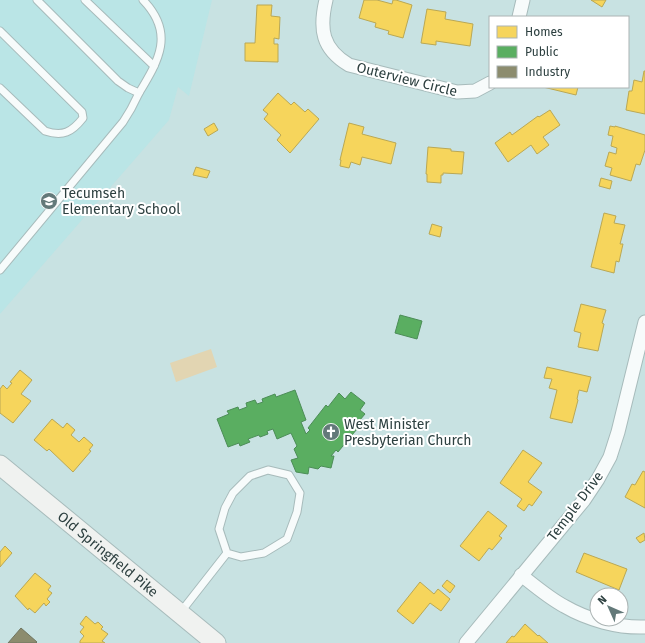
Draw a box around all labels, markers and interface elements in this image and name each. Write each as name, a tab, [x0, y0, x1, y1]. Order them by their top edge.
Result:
legend	[489, 16, 629, 88]
text: Homes	[525, 25, 563, 39]
text: Public	[525, 45, 559, 59]
street label: Outerview Circle	[355, 59, 459, 100]
text: Industry	[525, 65, 570, 79]
place label: Tecumseh Elementary School	[62, 185, 180, 218]
school or university icon: Tecumseh Elementary School	[39, 191, 59, 211]
place label: West Minister Presbyterian Church	[344, 416, 471, 449]
church icon: West Minister Presbyterian Church	[321, 422, 341, 442]
street label: Temple Drive	[544, 468, 607, 544]
street label: Old Springfield Pike	[54, 508, 161, 601]
north arrow	[589, 587, 629, 627]
text: N	[595, 593, 609, 607]

